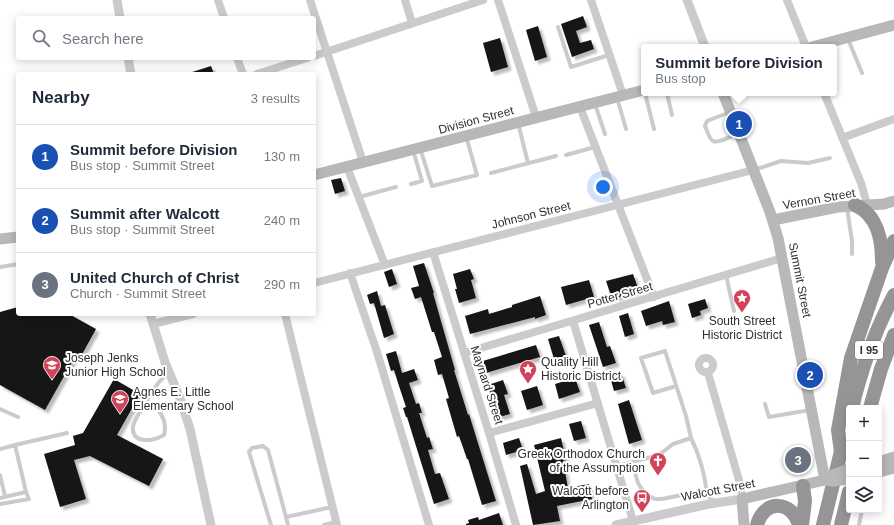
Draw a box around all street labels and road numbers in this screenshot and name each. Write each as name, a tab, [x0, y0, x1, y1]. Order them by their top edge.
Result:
street label: Division Street	[437, 103, 516, 137]
street label: Vernon Street	[782, 186, 857, 212]
street label: Johnson Street	[490, 198, 573, 232]
street label: Summit Street	[786, 241, 814, 319]
street label: Potter Street	[586, 279, 655, 311]
road number: I 95	[855, 341, 883, 359]
street label: Maynard Street	[468, 344, 507, 427]
street label: Walcott Street	[680, 476, 757, 504]

